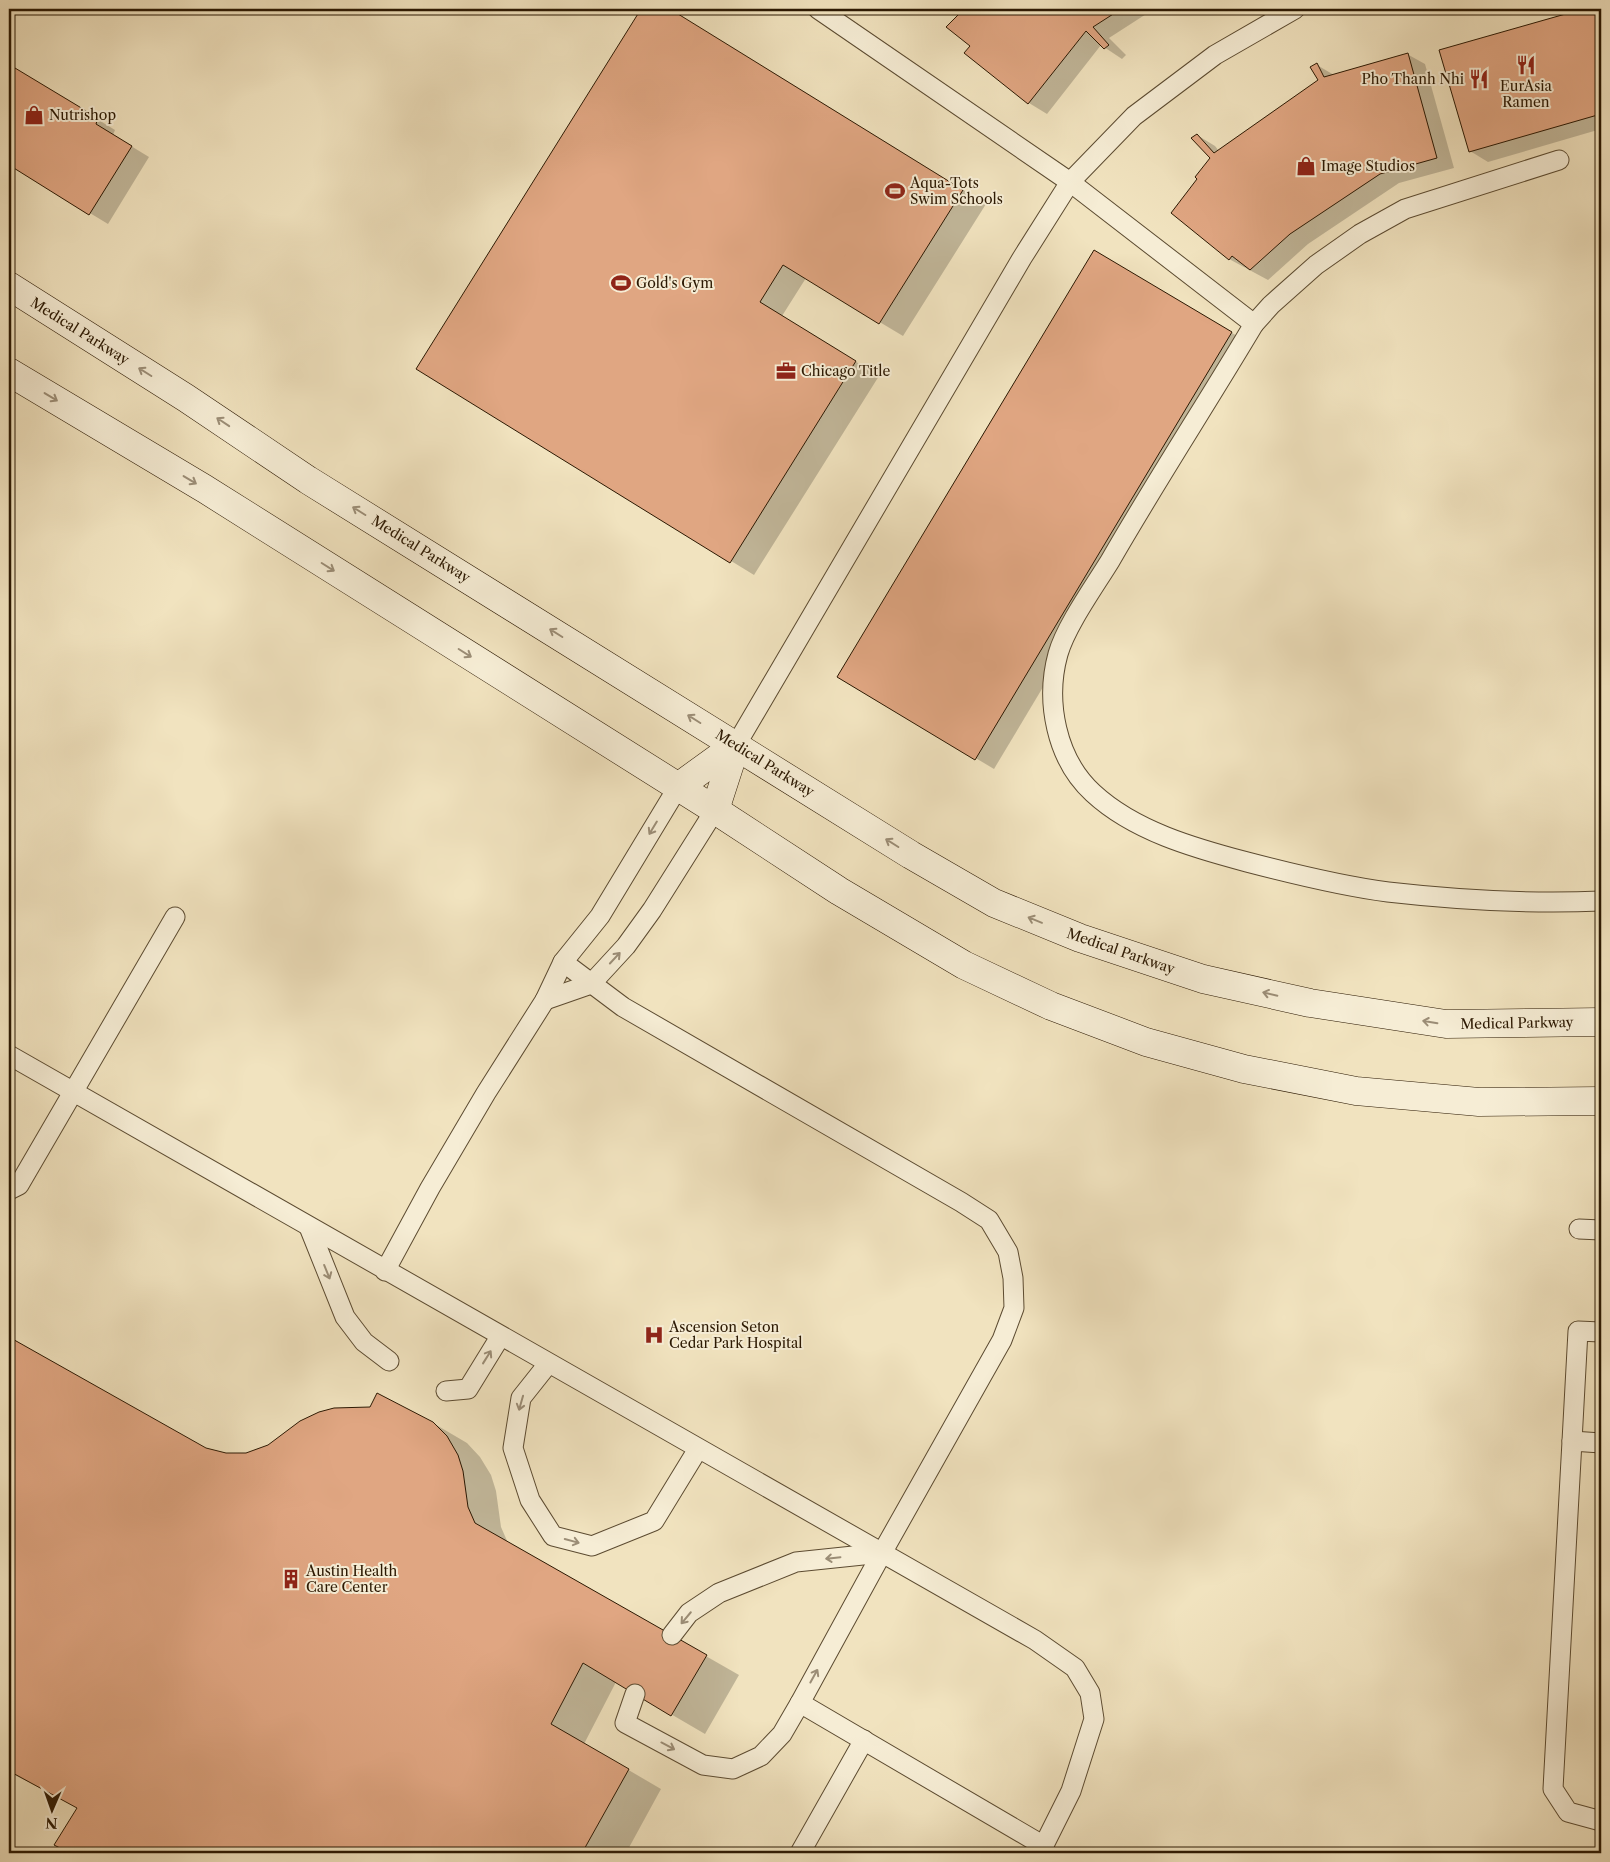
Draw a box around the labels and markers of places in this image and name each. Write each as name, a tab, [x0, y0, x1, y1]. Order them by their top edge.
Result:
restaurant icon: EurAsia Ramen	[1515, 54, 1537, 76]
restaurant icon: Pho Thanh Nhi	[1468, 68, 1490, 90]
place label: Pho Thanh Nhi	[1362, 70, 1464, 88]
place label: EurAsia Ramen	[1500, 77, 1552, 111]
shop icon: Nutrishop	[23, 104, 45, 126]
place label: Nutrishop	[49, 106, 116, 124]
shop icon: Image Studios	[1295, 155, 1317, 177]
place label: Image Studios	[1321, 157, 1415, 175]
place label: Aqua-Tots Swim Schools	[909, 174, 1003, 208]
sports icon: Aqua-Tots Swim Schools	[884, 180, 906, 202]
sports icon: Gold's Gym	[610, 272, 632, 294]
place label: Gold's Gym	[636, 274, 713, 292]
office icon: Chicago Title	[775, 360, 797, 382]
place label: Chicago Title	[801, 362, 890, 380]
place label: Ascension Seton Cedar Park Hospital	[668, 1318, 802, 1352]
hospital icon: Ascension Seton Cedar Park Hospital	[643, 1324, 665, 1346]
place label: Austin Health Care Center	[305, 1562, 398, 1596]
building icon: Austin Health Care Center	[280, 1568, 302, 1590]

